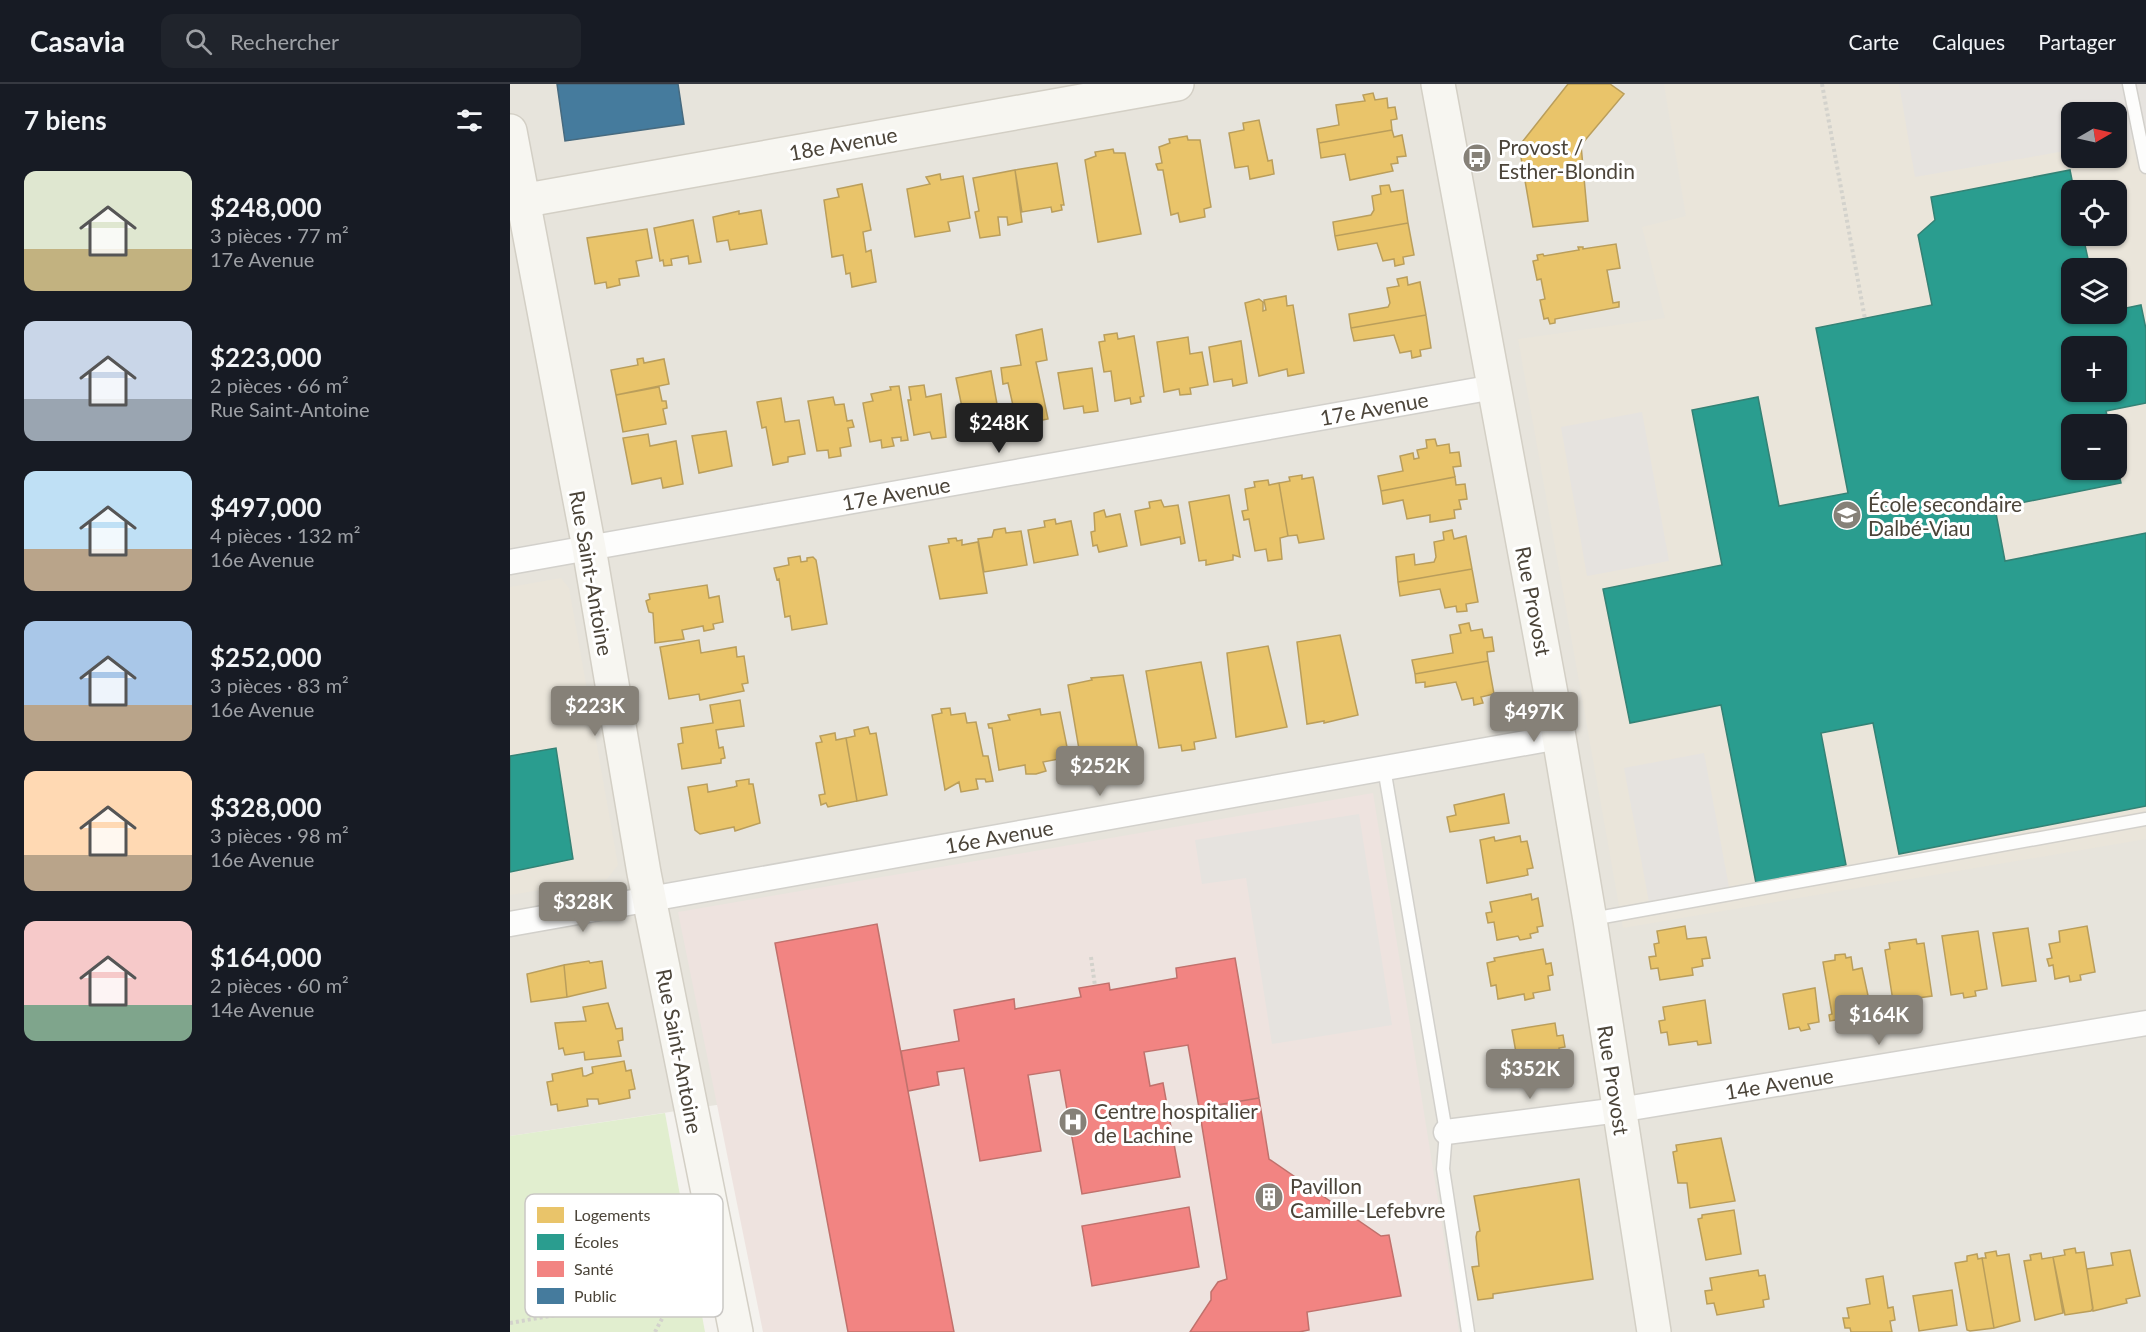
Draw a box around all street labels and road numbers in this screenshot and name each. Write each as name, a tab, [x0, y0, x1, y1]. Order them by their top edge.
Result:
street label: 18e Avenue	[787, 121, 899, 165]
street label: 17e Avenue	[1318, 386, 1430, 430]
street label: 17e Avenue	[840, 471, 952, 515]
street label: Rue Saint-Antoine	[565, 488, 619, 658]
street label: Rue Provost	[1511, 544, 1557, 658]
street label: 16e Avenue	[943, 814, 1055, 858]
street label: Rue Saint-Antoine	[652, 966, 708, 1136]
street label: Rue Provost	[1593, 1023, 1635, 1137]
street label: 14e Avenue	[1723, 1062, 1835, 1104]

